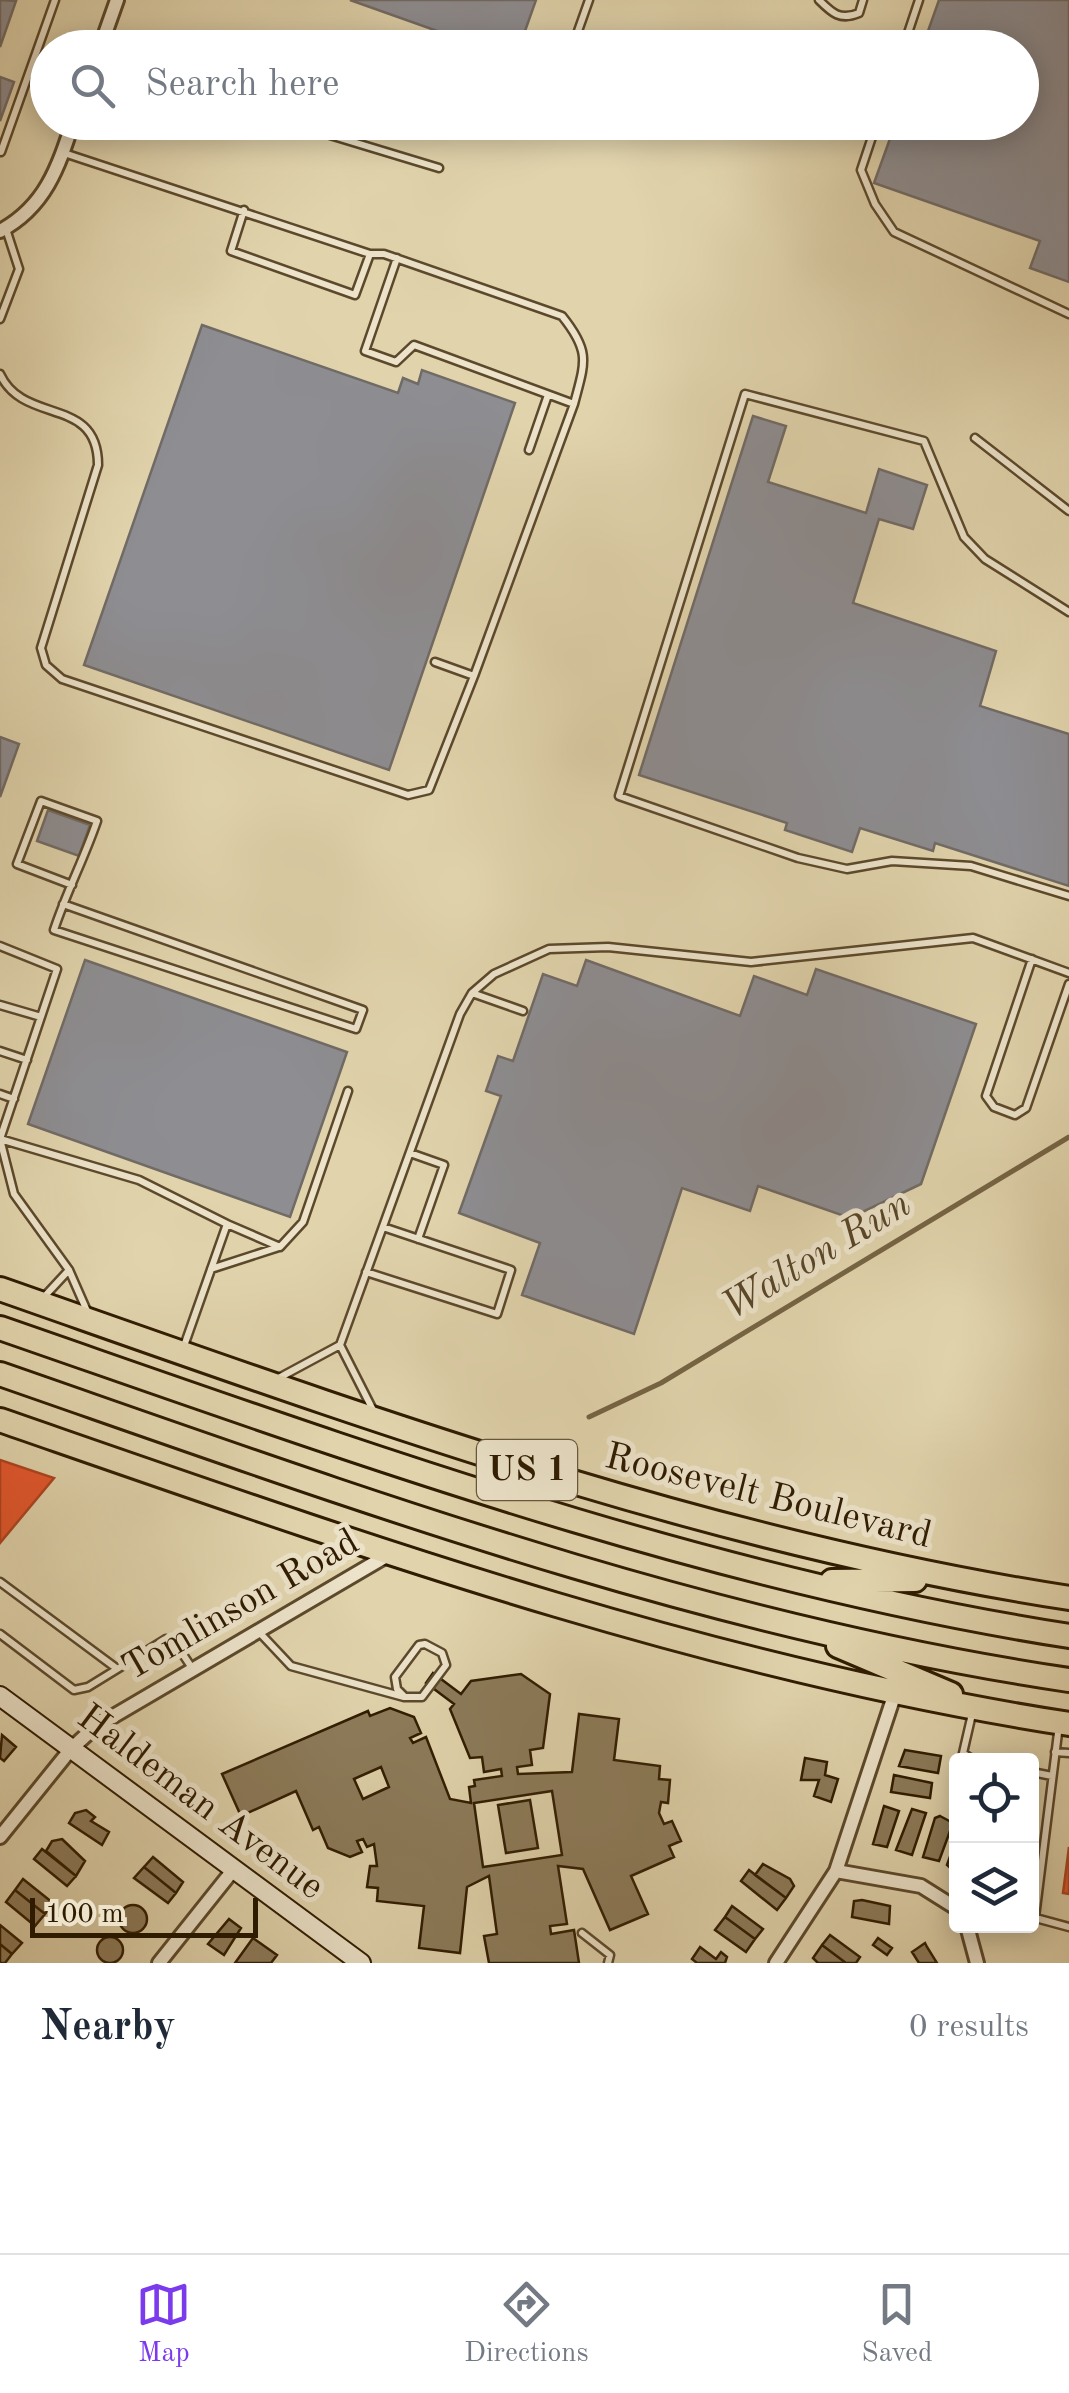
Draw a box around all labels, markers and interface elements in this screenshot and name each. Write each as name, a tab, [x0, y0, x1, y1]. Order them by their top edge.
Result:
search box	[30, 30, 1039, 140]
icon: search	[65, 58, 120, 113]
text: Search here	[145, 66, 340, 104]
water label: Walton Run	[715, 1185, 919, 1329]
street label: Roosevelt Boulevard	[601, 1438, 935, 1556]
road number: US 1	[477, 1440, 577, 1500]
street label: Tomlinson Road	[116, 1523, 366, 1689]
street label: Haldeman Avenue	[70, 1698, 330, 1908]
map controls	[949, 1753, 1039, 1933]
button: locate	[949, 1753, 1039, 1843]
button: layers	[949, 1843, 1039, 1933]
scale bar	[30, 1893, 258, 1938]
text: 100 m	[45, 1901, 124, 1929]
text: Nearby	[40, 2007, 176, 2049]
text: 0 results	[909, 2012, 1029, 2044]
tab: Map	[136, 2277, 191, 2372]
tab: Directions	[464, 2277, 589, 2372]
tab: Saved	[861, 2277, 933, 2372]

